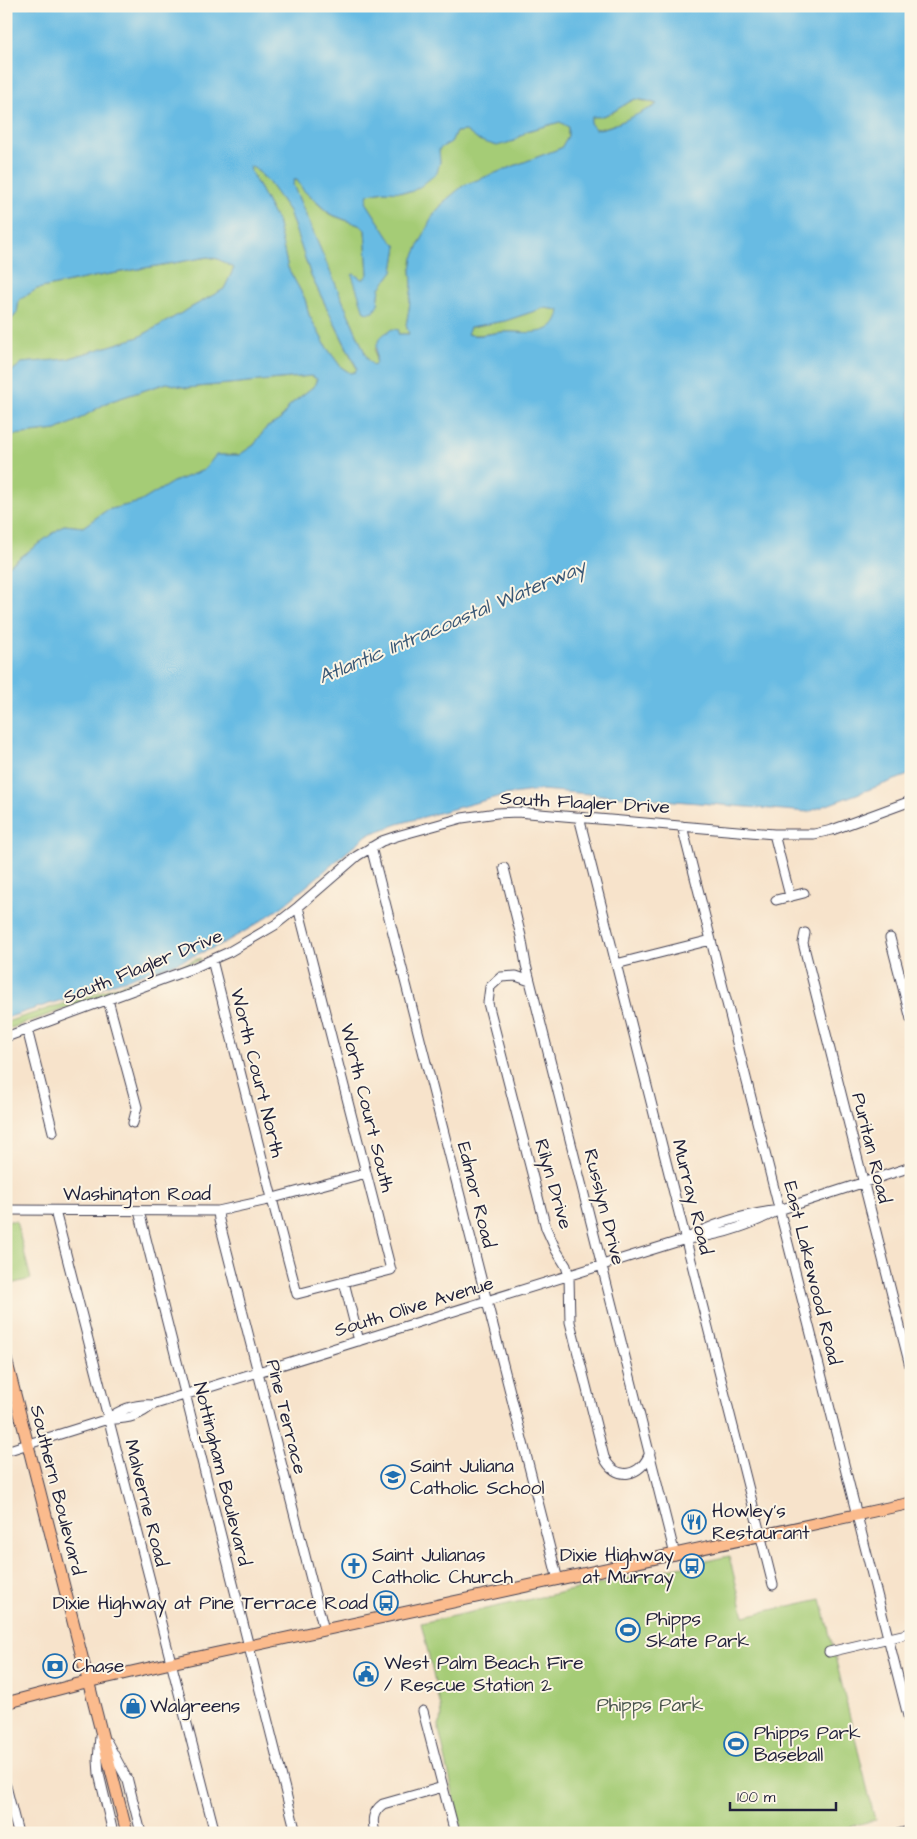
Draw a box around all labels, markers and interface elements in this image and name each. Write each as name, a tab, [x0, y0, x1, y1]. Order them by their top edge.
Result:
water label: Atlantic Intracoastal Waterway	[314, 552, 592, 692]
street label: South Flagler Drive	[499, 785, 671, 822]
street label: South Flagler Drive	[59, 923, 227, 1012]
street label: Worth Court North	[223, 986, 291, 1161]
street label: Worth Court South	[333, 1021, 401, 1196]
street label: Puritan Road	[844, 1090, 898, 1206]
street label: Rilyn Drive	[526, 1136, 579, 1233]
street label: Murray Road	[664, 1137, 719, 1258]
street label: Edmor Road	[450, 1139, 502, 1251]
street label: Russlyn Drive	[576, 1146, 631, 1268]
street label: East Lakewood Road	[776, 1178, 848, 1368]
street label: Washington Road	[63, 1181, 211, 1209]
street label: South Olive Avenue	[331, 1270, 497, 1344]
street label: Pine Terrace	[259, 1357, 313, 1477]
street label: Nottingham Boulevard	[185, 1379, 258, 1569]
street label: Southern Boulevard	[23, 1402, 91, 1578]
street label: Malverne Road	[117, 1437, 175, 1570]
place label: Saint Juliana Catholic School	[410, 1453, 544, 1502]
school or university icon: Saint Juliana Catholic School	[380, 1464, 406, 1490]
place label: Howley's Restaurant	[712, 1498, 810, 1547]
restaurant icon: Howley's Restaurant	[681, 1509, 707, 1535]
place label: Saint Julianas Catholic Church	[372, 1542, 513, 1591]
place label: Dixie Highway at Murray	[560, 1542, 675, 1592]
church icon: Saint Julianas Catholic Church	[341, 1553, 367, 1579]
bus stop icon: Dixie Highway at Murray	[679, 1553, 705, 1579]
place label: Dixie Highway at Pine Terrace Road	[53, 1590, 368, 1618]
bus stop icon: Dixie Highway at Pine Terrace Road	[373, 1590, 399, 1616]
place label: Phipps Skate Park	[646, 1606, 749, 1655]
sports icon: Phipps Skate Park	[615, 1617, 641, 1643]
place label: West Palm Beach Fire / Rescue Station 2	[384, 1650, 583, 1699]
bank icon: Chase	[42, 1653, 68, 1679]
place label: Chase	[72, 1653, 124, 1680]
public building icon: West Palm Beach Fire / Rescue Station 2	[353, 1661, 379, 1687]
park label: Phipps Park	[597, 1692, 704, 1719]
shop icon: Walgreens	[120, 1693, 146, 1719]
place label: Walgreens	[150, 1693, 240, 1721]
place label: Phipps Park Baseball	[754, 1720, 861, 1769]
sports icon: Phipps Park Baseball	[723, 1731, 749, 1757]
scale bar	[730, 1779, 836, 1811]
text: 100 m	[737, 1787, 776, 1808]

